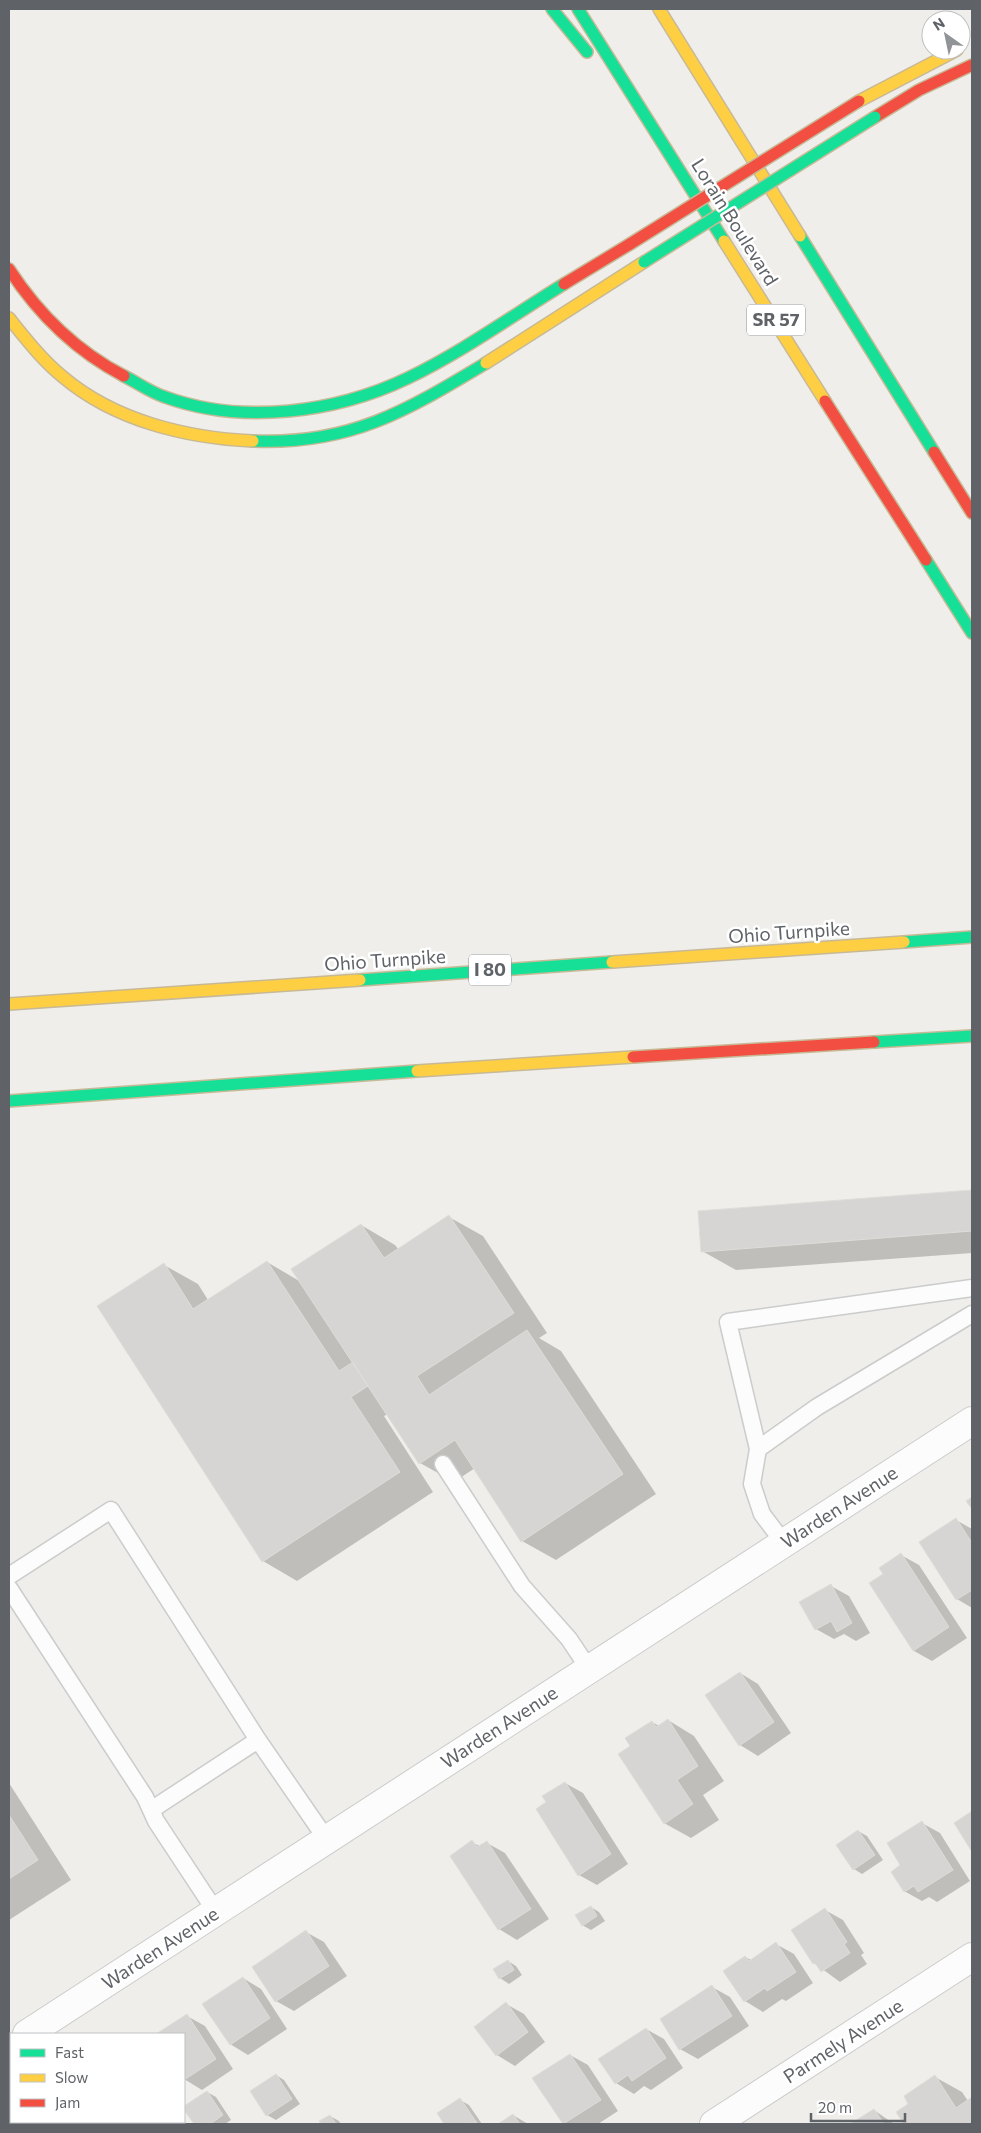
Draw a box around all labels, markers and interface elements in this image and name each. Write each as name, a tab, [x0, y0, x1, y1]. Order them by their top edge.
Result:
north arrow	[921, 10, 971, 60]
text: N	[930, 14, 948, 34]
street label: Lorain Boulevard	[687, 154, 784, 290]
road number: SR 57	[747, 304, 805, 336]
street label: Ohio Turnpike	[727, 916, 851, 947]
street label: Ohio Turnpike	[323, 944, 447, 975]
road number: I 80	[469, 954, 511, 986]
street label: Warden Avenue	[776, 1460, 901, 1553]
street label: Warden Avenue	[436, 1680, 561, 1773]
street label: Warden Avenue	[97, 1901, 222, 1994]
street label: Parmely Avenue	[779, 1993, 907, 2088]
legend	[10, 2033, 185, 2123]
text: Fast	[55, 2043, 84, 2061]
text: Slow	[55, 2068, 88, 2086]
scale bar	[811, 2090, 905, 2122]
text: Jam	[55, 2093, 80, 2111]
text: 20 m	[818, 2098, 852, 2116]

